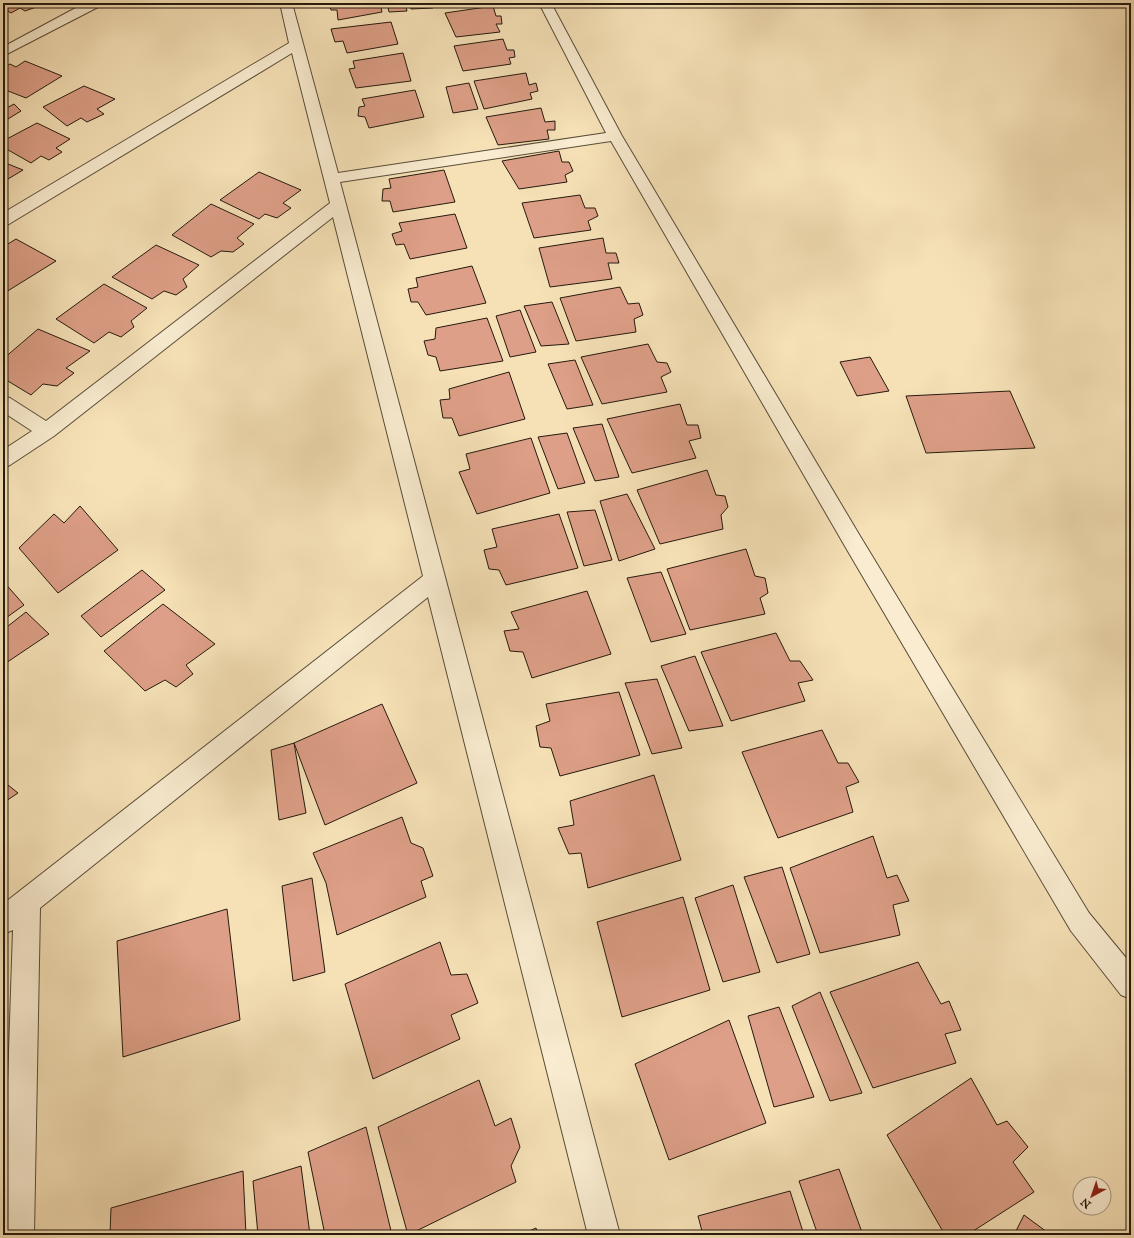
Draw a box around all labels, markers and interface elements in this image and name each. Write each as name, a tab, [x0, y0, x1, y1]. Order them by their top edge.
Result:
north arrow	[1072, 1176, 1112, 1216]
text: N	[1078, 1195, 1094, 1211]

